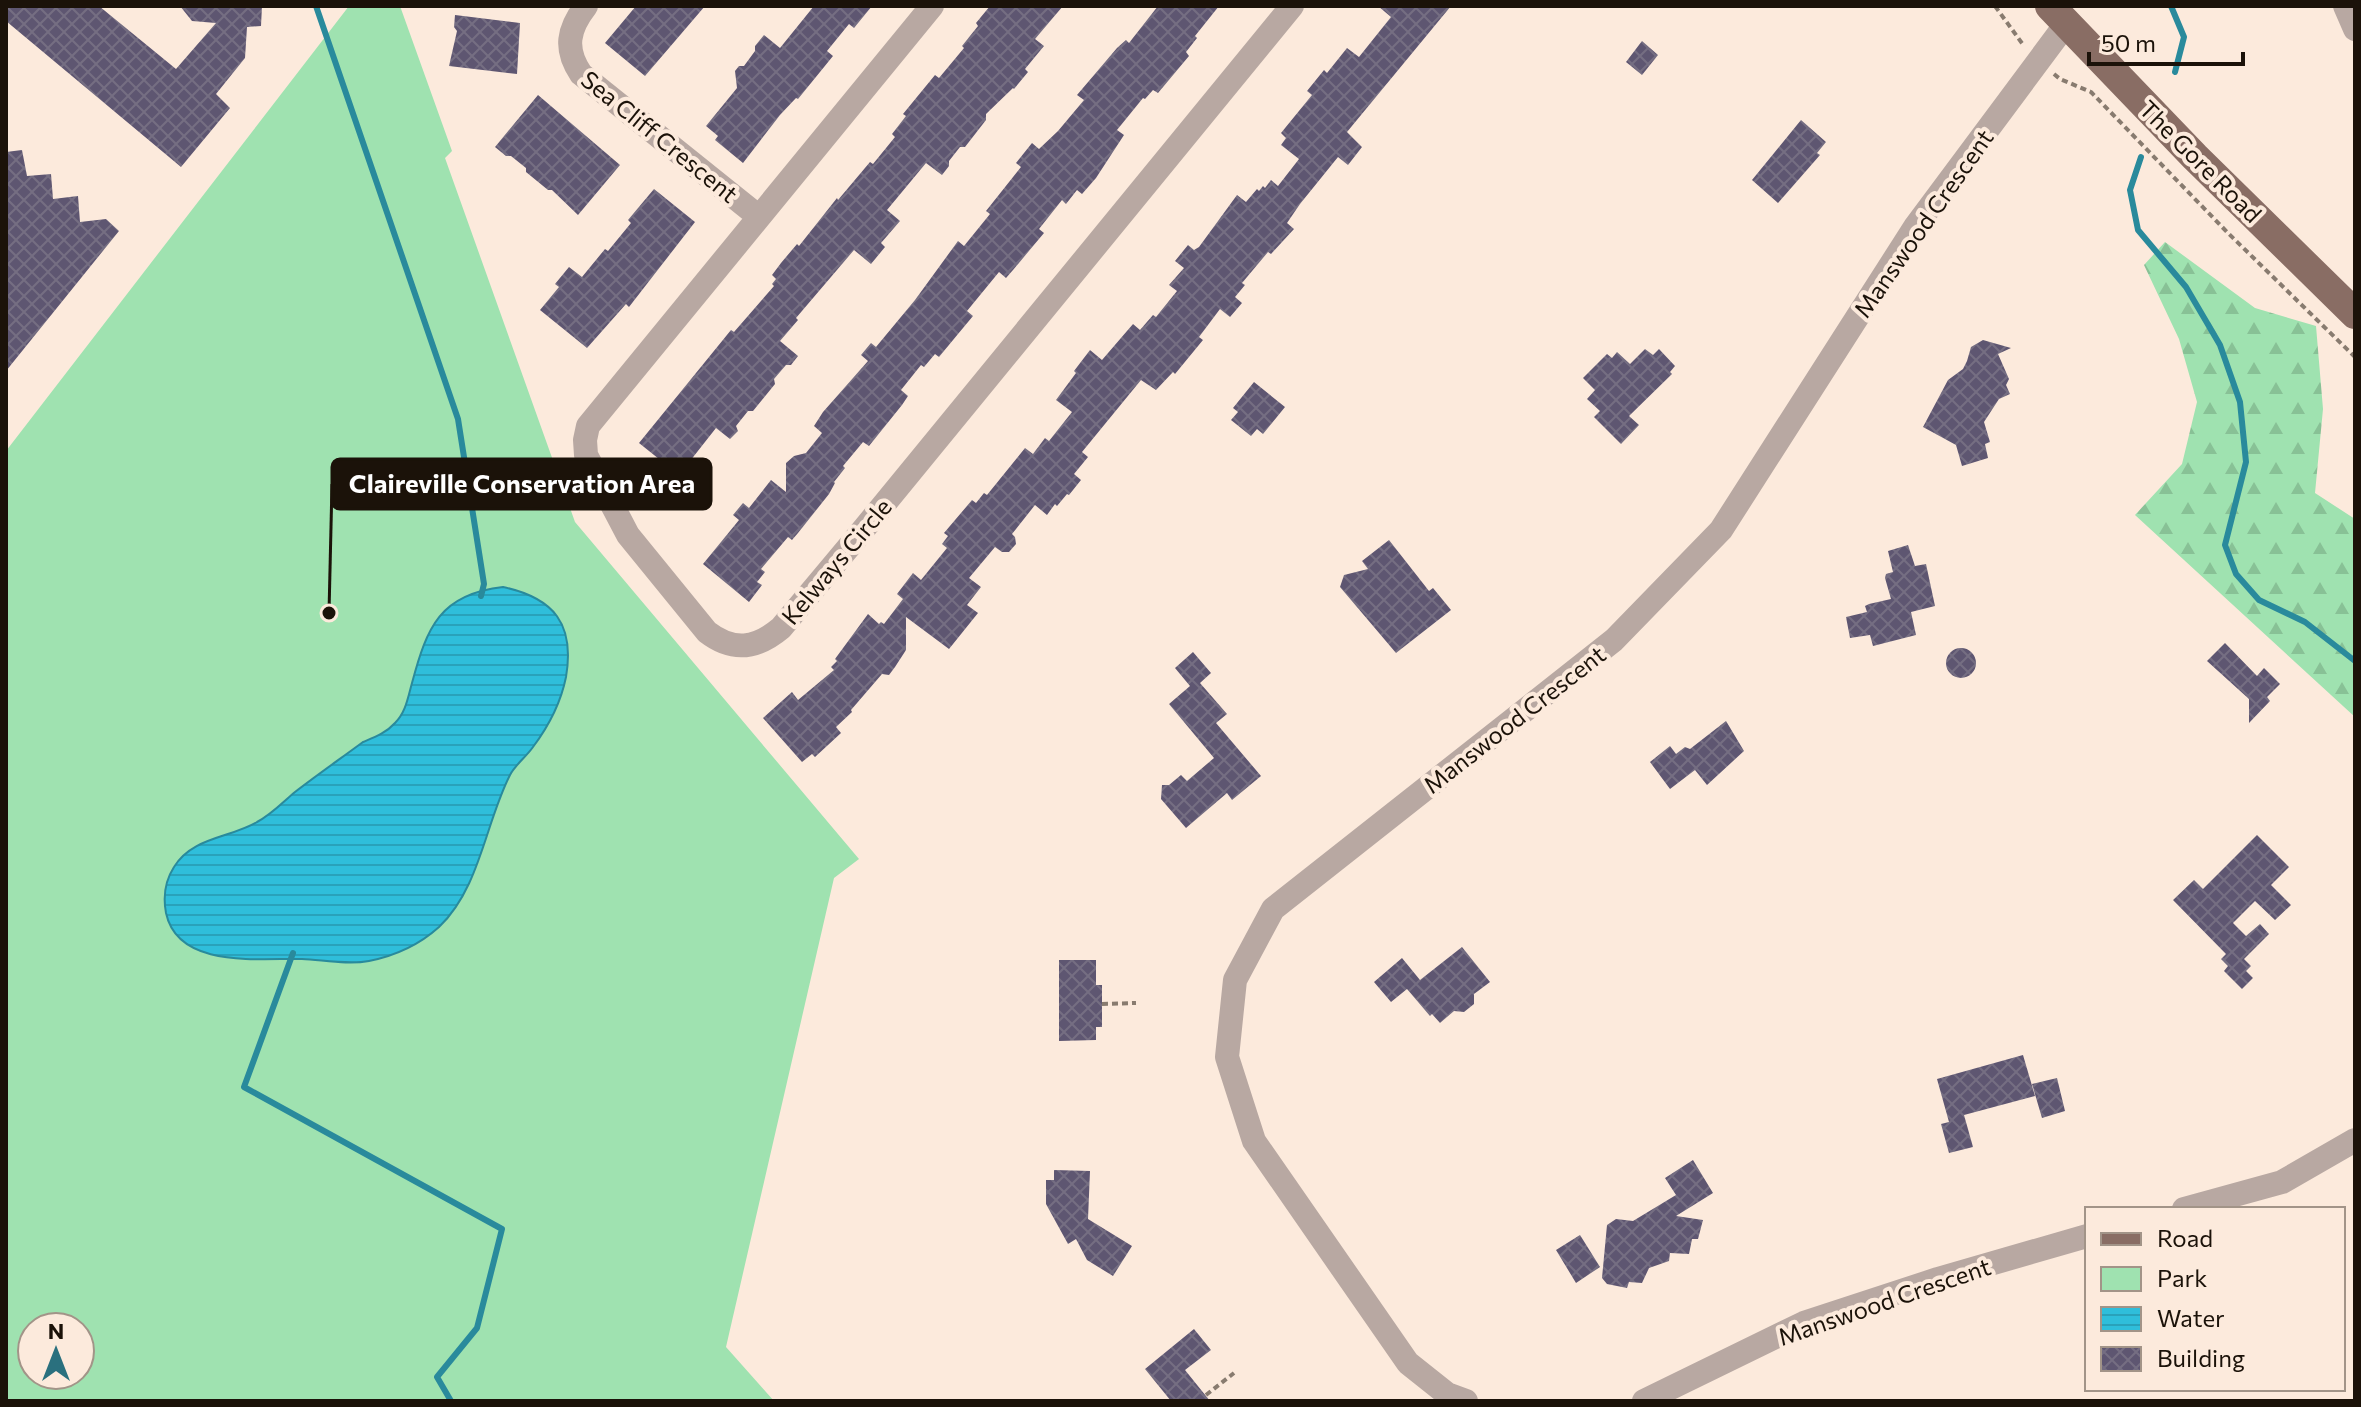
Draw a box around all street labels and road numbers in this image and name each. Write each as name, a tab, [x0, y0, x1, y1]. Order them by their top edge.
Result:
street label: Sea Cliff Crescent	[576, 64, 744, 208]
street label: The Gore Road	[2134, 94, 2268, 228]
street label: Manswood Crescent	[1847, 123, 1999, 323]
street label: Kelways Circle	[775, 492, 897, 630]
street label: Manswood Crescent	[1417, 639, 1611, 799]
street label: Manswood Crescent	[1774, 1251, 1994, 1351]

